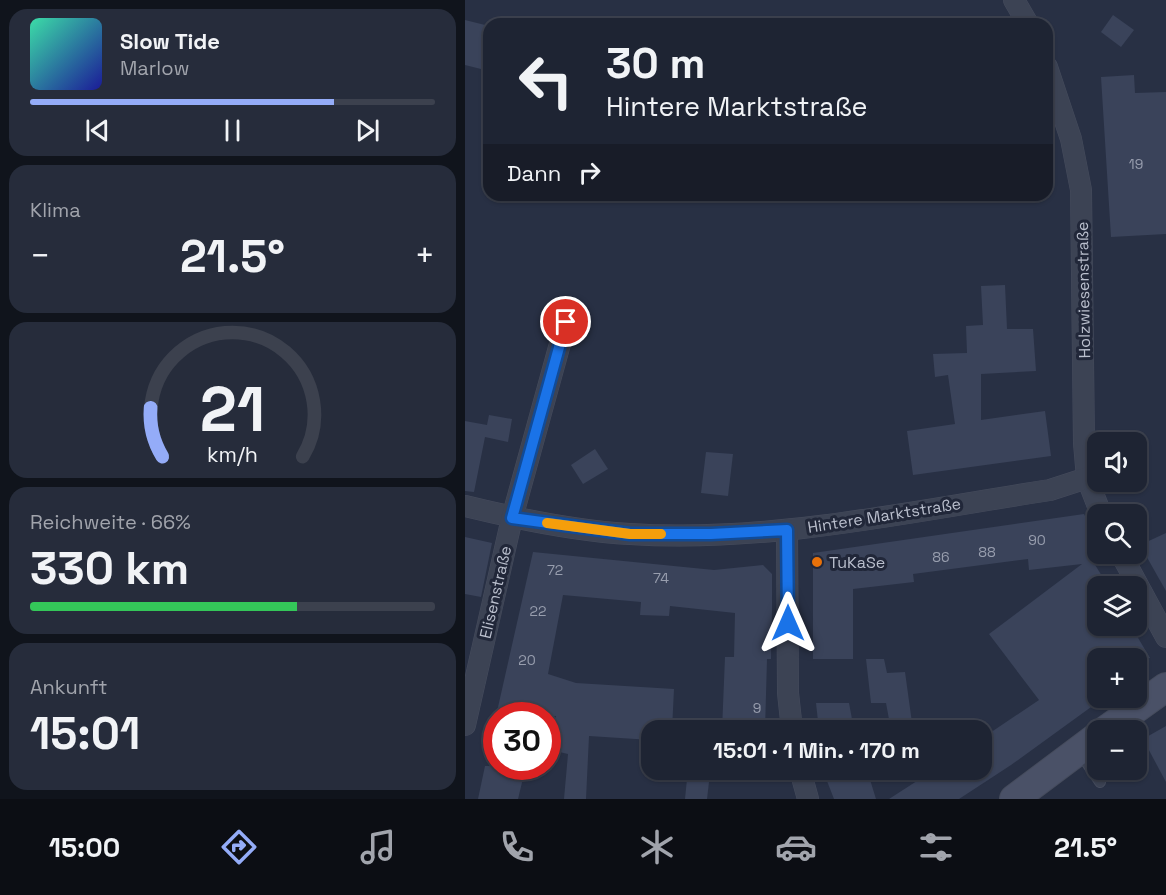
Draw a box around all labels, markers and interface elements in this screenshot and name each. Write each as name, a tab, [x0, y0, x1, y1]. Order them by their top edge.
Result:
text: Slow Tide	[120, 27, 220, 55]
text: 30 m	[606, 37, 705, 90]
icon: left	[507, 42, 585, 120]
text: Marlow	[120, 55, 189, 81]
text: Hintere Marktstraße	[606, 89, 868, 124]
icon: previous	[81, 114, 114, 147]
icon: pause	[216, 114, 249, 147]
icon: next	[351, 114, 384, 147]
house number: 19	[1129, 155, 1143, 173]
icon: right	[573, 156, 606, 189]
text: Dann	[507, 159, 561, 187]
text: Klima	[30, 197, 81, 223]
street label: Holzwiesenstraße	[1072, 221, 1095, 358]
text: 21.5°	[180, 228, 285, 285]
text: −	[30, 235, 50, 277]
text: +	[415, 235, 435, 277]
pin	[540, 296, 591, 347]
icon: arrive	[549, 305, 582, 338]
text: 21	[200, 370, 265, 449]
map controls	[1087, 432, 1147, 780]
button: sound	[1087, 432, 1147, 492]
text: km/h	[207, 441, 258, 468]
street label: Hintere Marktstraße	[806, 493, 962, 538]
button: search	[1087, 504, 1147, 564]
text: Reichweite · 66%	[30, 509, 191, 535]
house number: 90	[1028, 531, 1046, 549]
text: 330 km	[30, 540, 189, 597]
house number: 88	[978, 543, 996, 561]
street label: Elisenstraße	[475, 544, 516, 641]
house number: 86	[932, 548, 950, 566]
place label: TuKaSe	[829, 552, 885, 573]
marker: TuKaSe	[810, 555, 824, 569]
house number: 72	[547, 561, 563, 579]
house number: 74	[653, 569, 669, 587]
button: layers	[1087, 576, 1147, 636]
position arrow	[756, 591, 820, 655]
house number: 22	[530, 602, 546, 620]
button: +	[1087, 648, 1147, 708]
house number: 20	[518, 651, 536, 669]
text: Ankunft	[30, 674, 108, 700]
house number: 9	[753, 699, 761, 717]
speed limit sign: 30	[483, 702, 561, 780]
text: 15:01	[30, 705, 140, 762]
button: −	[1087, 720, 1147, 780]
text: 15:01 · 1 Min. · 170 m	[713, 736, 920, 764]
icon: directions	[218, 826, 260, 868]
icon: music	[357, 826, 399, 868]
icon: phone	[496, 826, 538, 868]
icon: climate	[636, 826, 678, 868]
icon: car	[775, 826, 817, 868]
icon: filters	[915, 826, 957, 868]
text: 15:00	[49, 830, 120, 865]
text: 21.5°	[1054, 830, 1117, 865]

